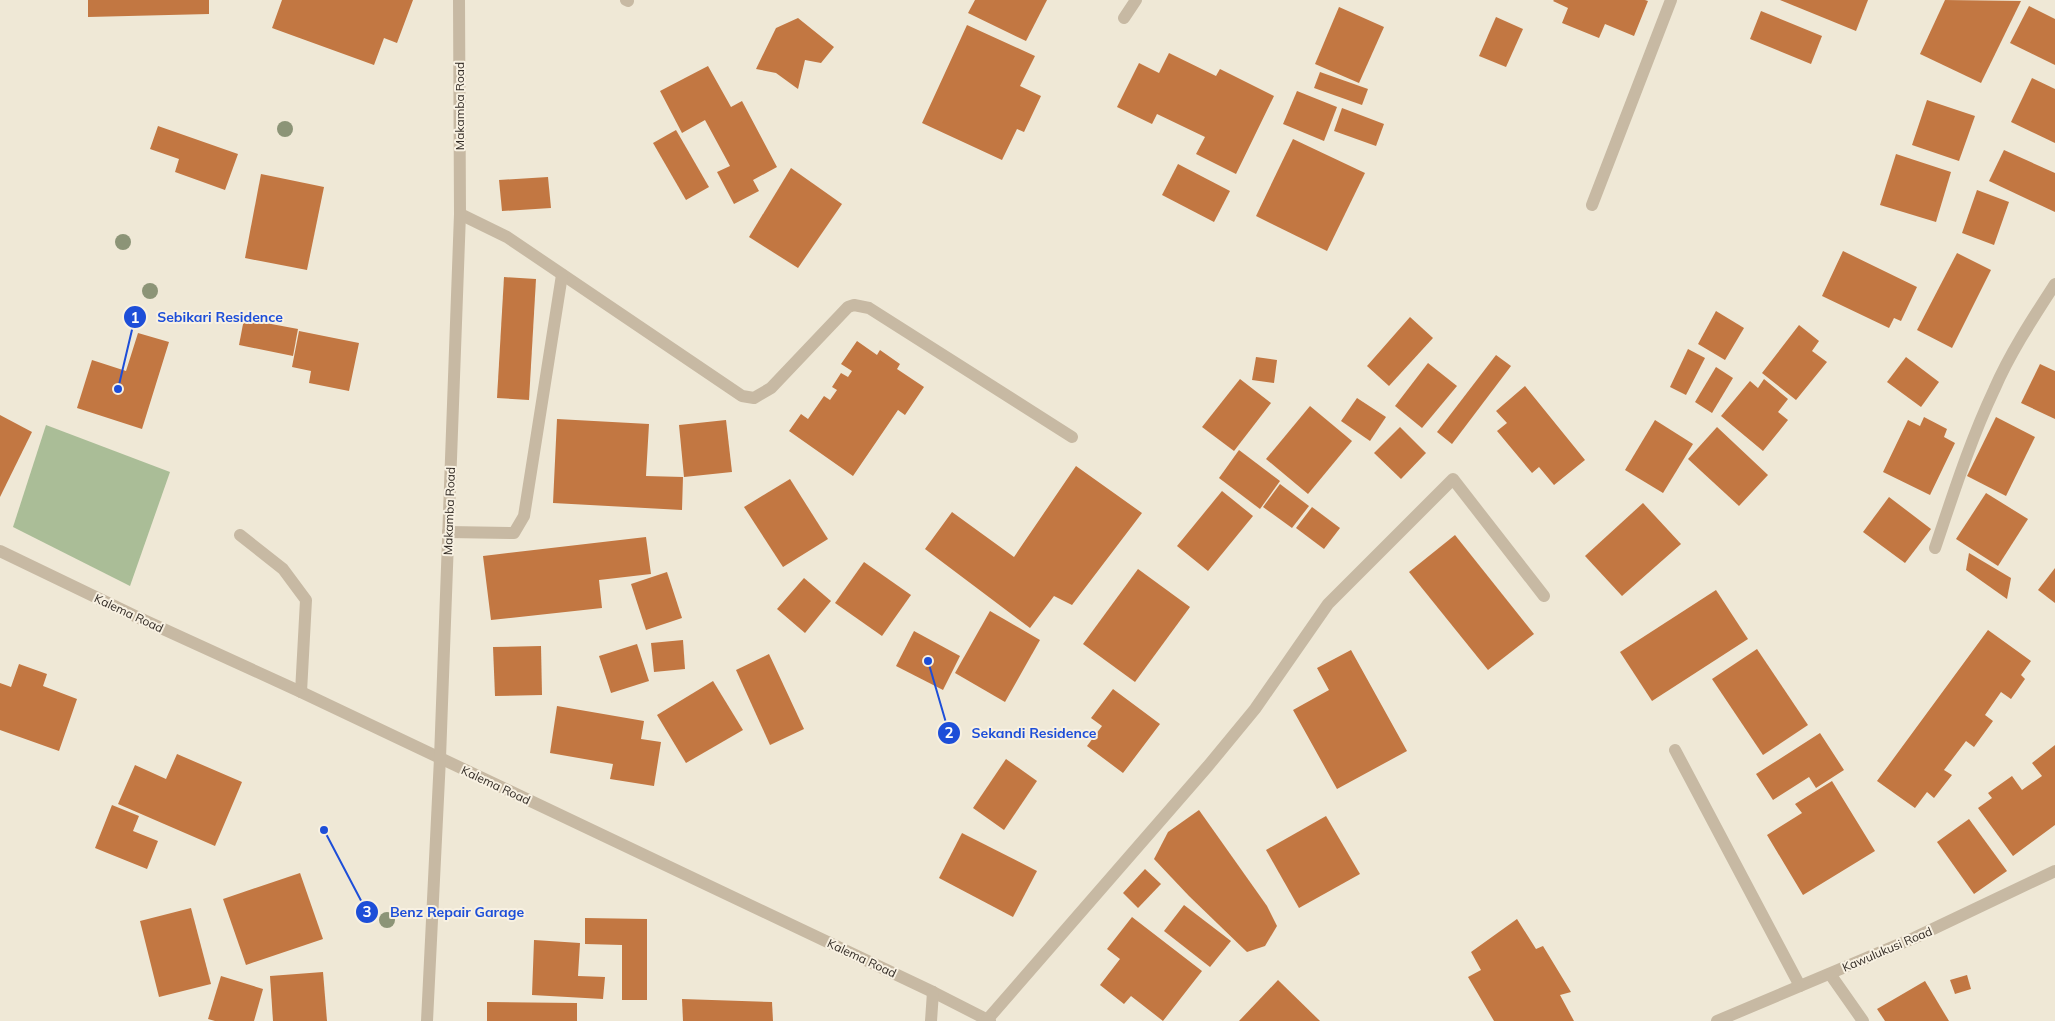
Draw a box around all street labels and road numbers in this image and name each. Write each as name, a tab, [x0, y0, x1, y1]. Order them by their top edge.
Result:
street label: Makamba Road	[452, 62, 467, 150]
street label: Makamba Road	[440, 467, 458, 555]
street label: Kalema Road	[92, 590, 166, 636]
street label: Kalema Road	[459, 762, 533, 808]
street label: Kawulukusi Road	[1840, 923, 1934, 975]
street label: Kalema Road	[825, 935, 899, 981]

